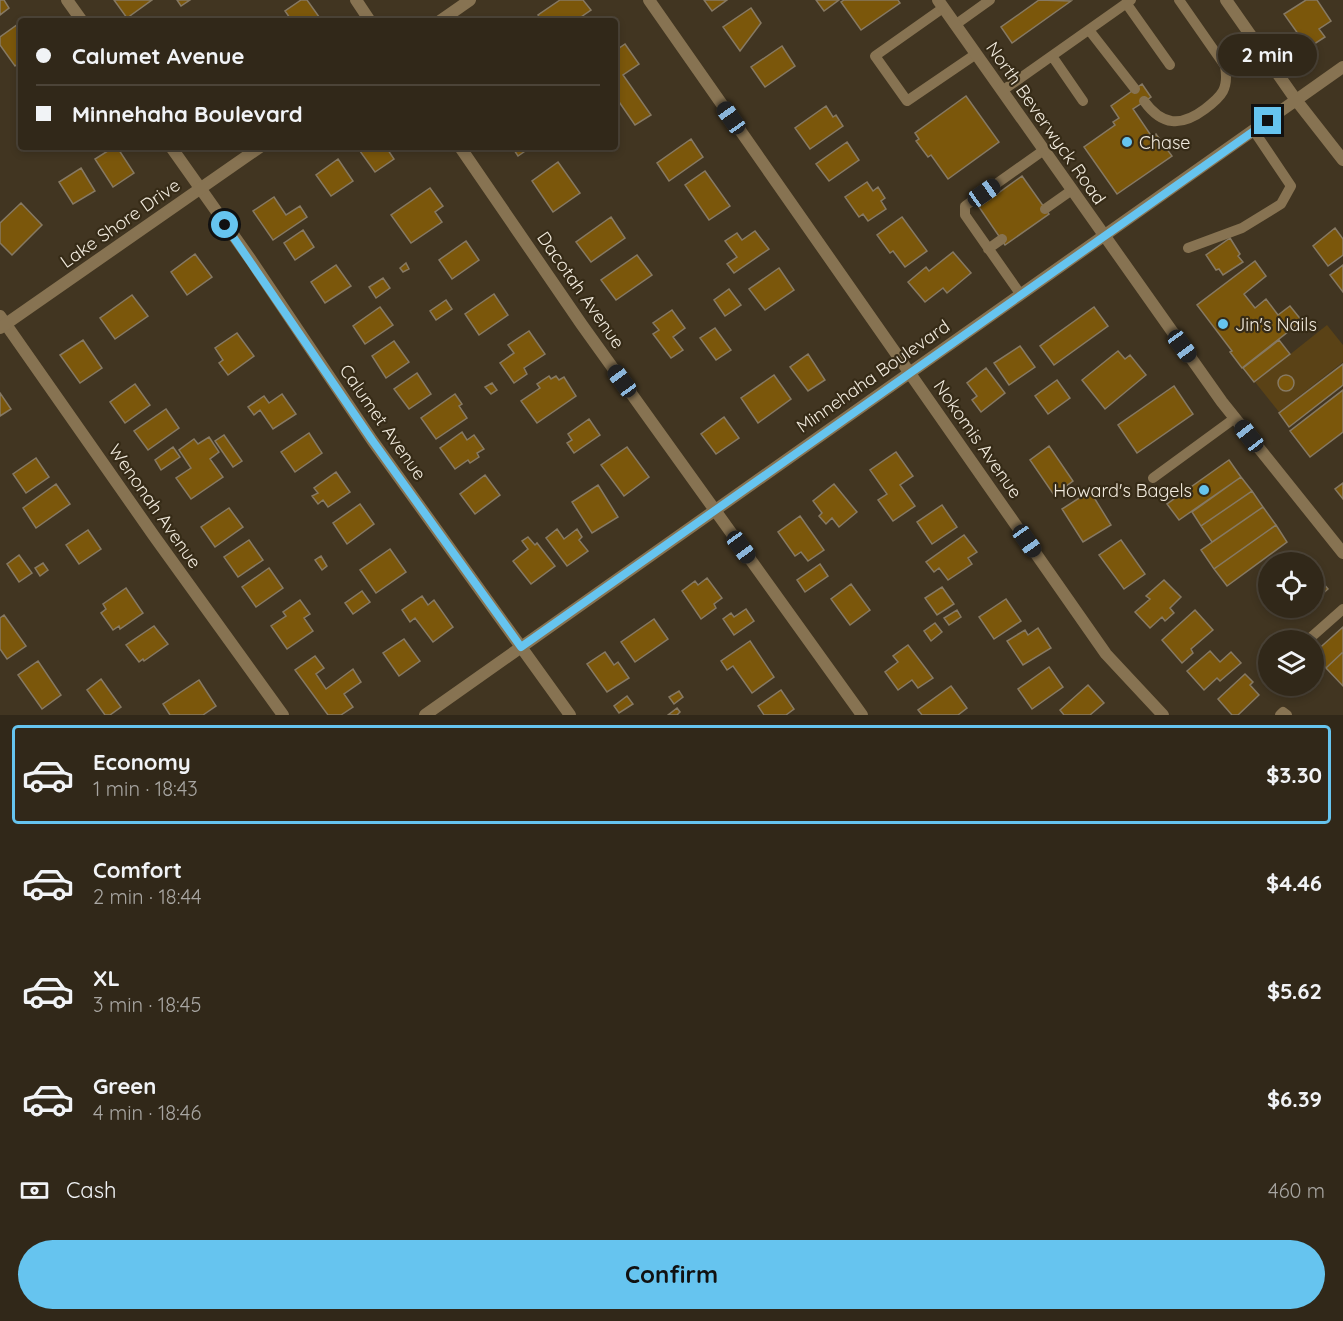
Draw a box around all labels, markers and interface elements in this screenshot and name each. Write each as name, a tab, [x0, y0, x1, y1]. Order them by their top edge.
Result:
callout: 2 min	[1218, 34, 1318, 76]
street label: North Beverwyck Road	[981, 37, 1111, 209]
text: Calumet Avenue	[72, 42, 244, 70]
text: 2 min	[1241, 42, 1294, 67]
car	[713, 98, 749, 138]
text: Minnehaha Boulevard	[72, 100, 303, 128]
route end	[1254, 107, 1281, 134]
place label: Chase	[1139, 131, 1191, 154]
marker: Chase	[1120, 135, 1134, 149]
street label: Lake Shore Drive	[56, 173, 184, 273]
car	[964, 175, 1004, 211]
route start	[211, 211, 238, 238]
street label: Dacotah Avenue	[532, 227, 630, 353]
place label: Jin's Nails	[1235, 313, 1317, 336]
street label: Minnehaha Boulevard	[792, 315, 954, 437]
marker: Jin's Nails	[1216, 317, 1230, 331]
car	[1164, 326, 1200, 366]
street label: Calumet Avenue	[335, 360, 431, 484]
car	[604, 361, 640, 401]
street label: Nokomis Avenue	[929, 375, 1027, 503]
car	[1231, 416, 1267, 456]
street label: Wenonah Avenue	[104, 439, 206, 573]
place label: Howard's Bagels	[1053, 479, 1192, 502]
marker: Howard's Bagels	[1197, 483, 1211, 497]
car	[1009, 521, 1045, 561]
car	[723, 527, 759, 567]
map controls	[1258, 552, 1324, 696]
button: locate	[1258, 552, 1324, 618]
button: layers	[1258, 630, 1324, 696]
icon: car	[21, 748, 75, 802]
text: Economy	[93, 748, 191, 776]
text: $3.30	[1266, 761, 1322, 789]
text: 1 min · 18:43	[93, 776, 198, 801]
icon: car	[21, 856, 75, 910]
text: Comfort	[93, 856, 182, 884]
text: $4.46	[1266, 869, 1322, 897]
text: 2 min · 18:44	[93, 884, 201, 909]
icon: car	[21, 964, 75, 1018]
text: XL	[93, 964, 120, 992]
text: $5.62	[1267, 977, 1322, 1005]
text: 3 min · 18:45	[93, 992, 201, 1017]
icon: car	[21, 1072, 75, 1126]
text: Green	[93, 1072, 156, 1100]
text: $6.39	[1267, 1085, 1322, 1113]
text: 4 min · 18:46	[93, 1100, 201, 1125]
icon: cash	[18, 1174, 51, 1207]
text: Cash	[66, 1176, 117, 1204]
text: 460 m	[1268, 1178, 1325, 1203]
button: Confirm	[18, 1240, 1325, 1309]

